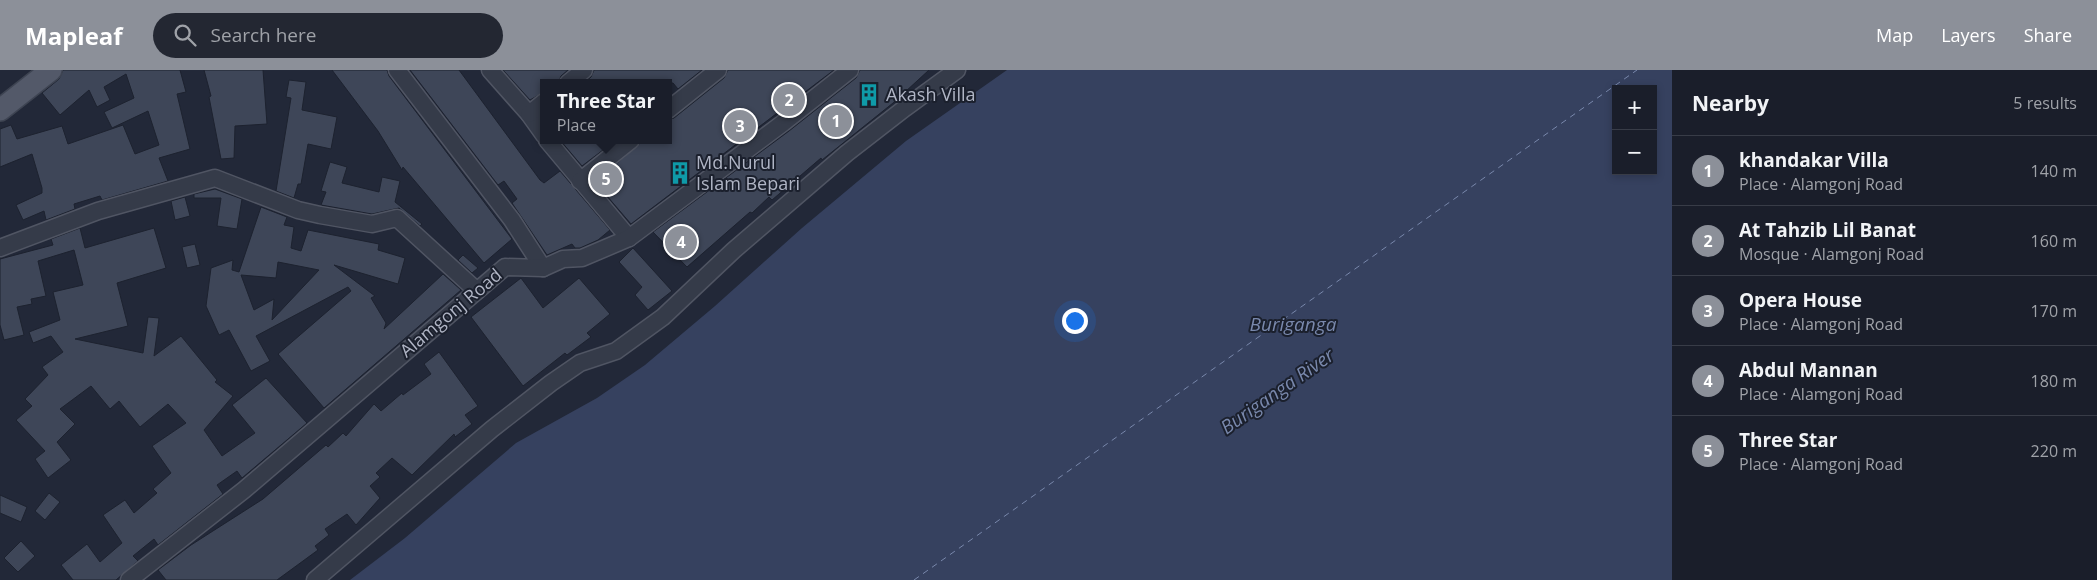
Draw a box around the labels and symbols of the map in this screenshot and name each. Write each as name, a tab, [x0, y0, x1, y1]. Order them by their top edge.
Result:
pin: 2	[773, 81, 805, 119]
building icon: Akash Villa	[856, 82, 882, 108]
place label: Akash Villa	[886, 82, 976, 106]
pin: 1	[820, 102, 852, 140]
pin: 3	[724, 107, 756, 145]
place label: Md.Nurul Islam Bepari	[696, 150, 800, 195]
pin: 5	[590, 160, 622, 198]
building icon: Md.Nurul Islam Bepari	[667, 160, 693, 186]
pin: 4	[665, 223, 697, 261]
street label: Alamgonj Road	[394, 262, 506, 362]
your location	[1062, 308, 1088, 334]
water label: Buriganga	[1250, 311, 1337, 337]
water label: Buriganga River	[1215, 341, 1340, 440]

